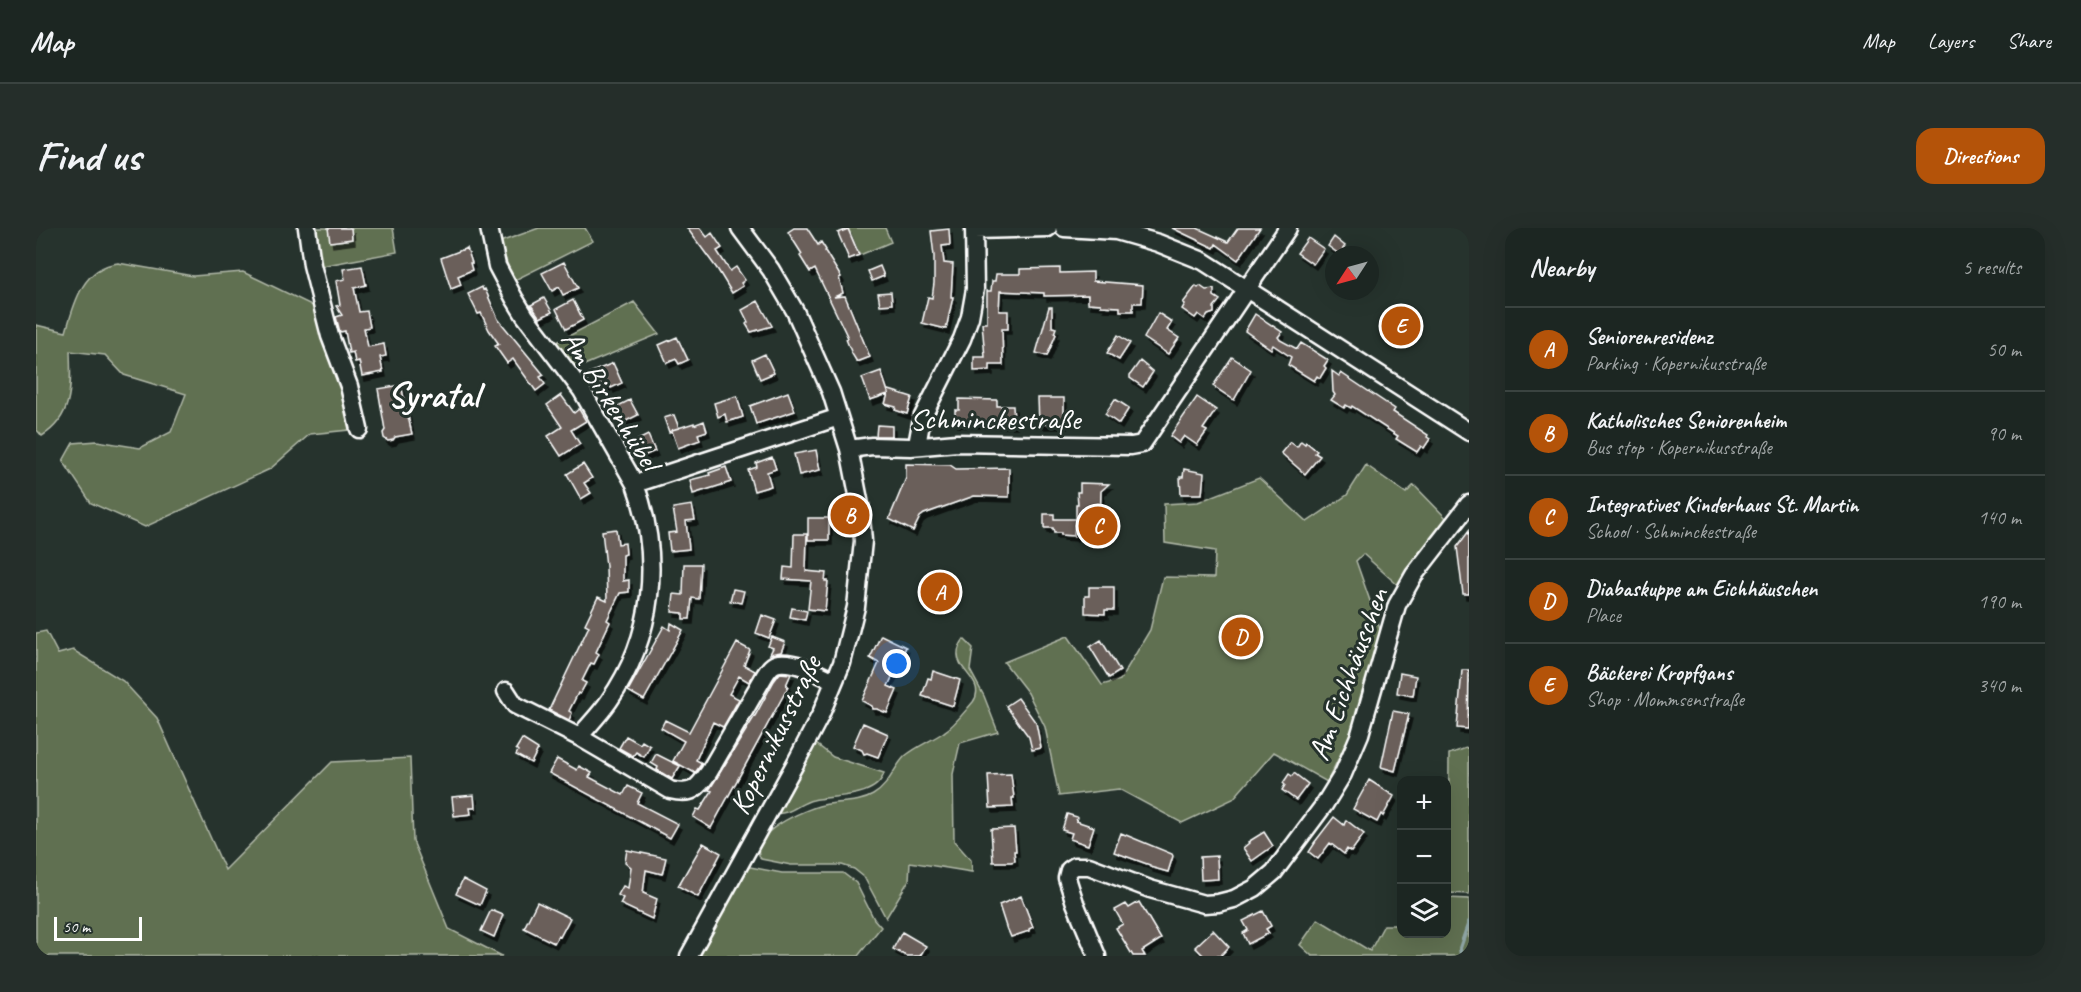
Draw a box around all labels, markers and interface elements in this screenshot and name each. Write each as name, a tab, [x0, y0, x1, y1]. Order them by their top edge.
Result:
text: Map	[30, 24, 73, 59]
text: Map	[1862, 28, 1895, 54]
text: Layers	[1928, 28, 1974, 54]
text: Share	[2007, 28, 2051, 54]
button: Directions	[1916, 128, 2045, 184]
text: Find us	[36, 130, 141, 183]
north arrow	[1325, 246, 1379, 300]
text: Nearby	[1529, 251, 1594, 284]
text: 5 results	[1962, 255, 2021, 280]
pin: E	[1382, 304, 1420, 348]
street label: Am Birkenhübel	[553, 323, 672, 481]
text: Seniorenresidenz	[1586, 323, 1712, 351]
text: A	[1543, 337, 1554, 362]
text: 50 m	[1987, 337, 2021, 362]
text: Parking · Kopernikusstraße	[1586, 351, 1766, 376]
district label: Syratal	[387, 372, 485, 418]
street label: Schminckestraße	[910, 400, 1082, 438]
text: Katholisches Seniorenheim	[1586, 407, 1786, 435]
text: B	[1543, 421, 1554, 446]
text: 90 m	[1987, 421, 2021, 446]
text: Bus stop · Kopernikusstraße	[1586, 435, 1772, 460]
text: Integratives Kinderhaus St. Martin	[1586, 491, 1858, 519]
pin: B	[830, 492, 870, 538]
pin: C	[1078, 504, 1118, 548]
text: C	[1544, 505, 1553, 530]
text: 140 m	[1978, 505, 2021, 530]
text: School · Schminckestraße	[1586, 519, 1756, 544]
pin: A	[920, 570, 960, 614]
text: Diabaskuppe am Eichhäuschen	[1586, 575, 1817, 603]
street label: Am Eichhäuschen	[1299, 581, 1397, 765]
text: D	[1543, 589, 1554, 614]
text: 190 m	[1978, 589, 2021, 614]
text: Place	[1586, 603, 1621, 628]
pin: D	[1222, 614, 1260, 660]
street label: Kopernikusstraße	[720, 647, 831, 821]
your location	[882, 649, 911, 678]
text: Bäckerei Kropfgans	[1586, 659, 1732, 687]
text: E	[1543, 673, 1554, 698]
text: 340 m	[1978, 673, 2021, 698]
text: Shop · Mommsenstraße	[1586, 687, 1744, 712]
map controls	[1397, 776, 1451, 938]
button: +	[1397, 776, 1451, 830]
button: −	[1397, 830, 1451, 884]
button: layers	[1397, 884, 1451, 938]
scale bar	[54, 914, 142, 942]
text: 50 m	[63, 917, 90, 937]

